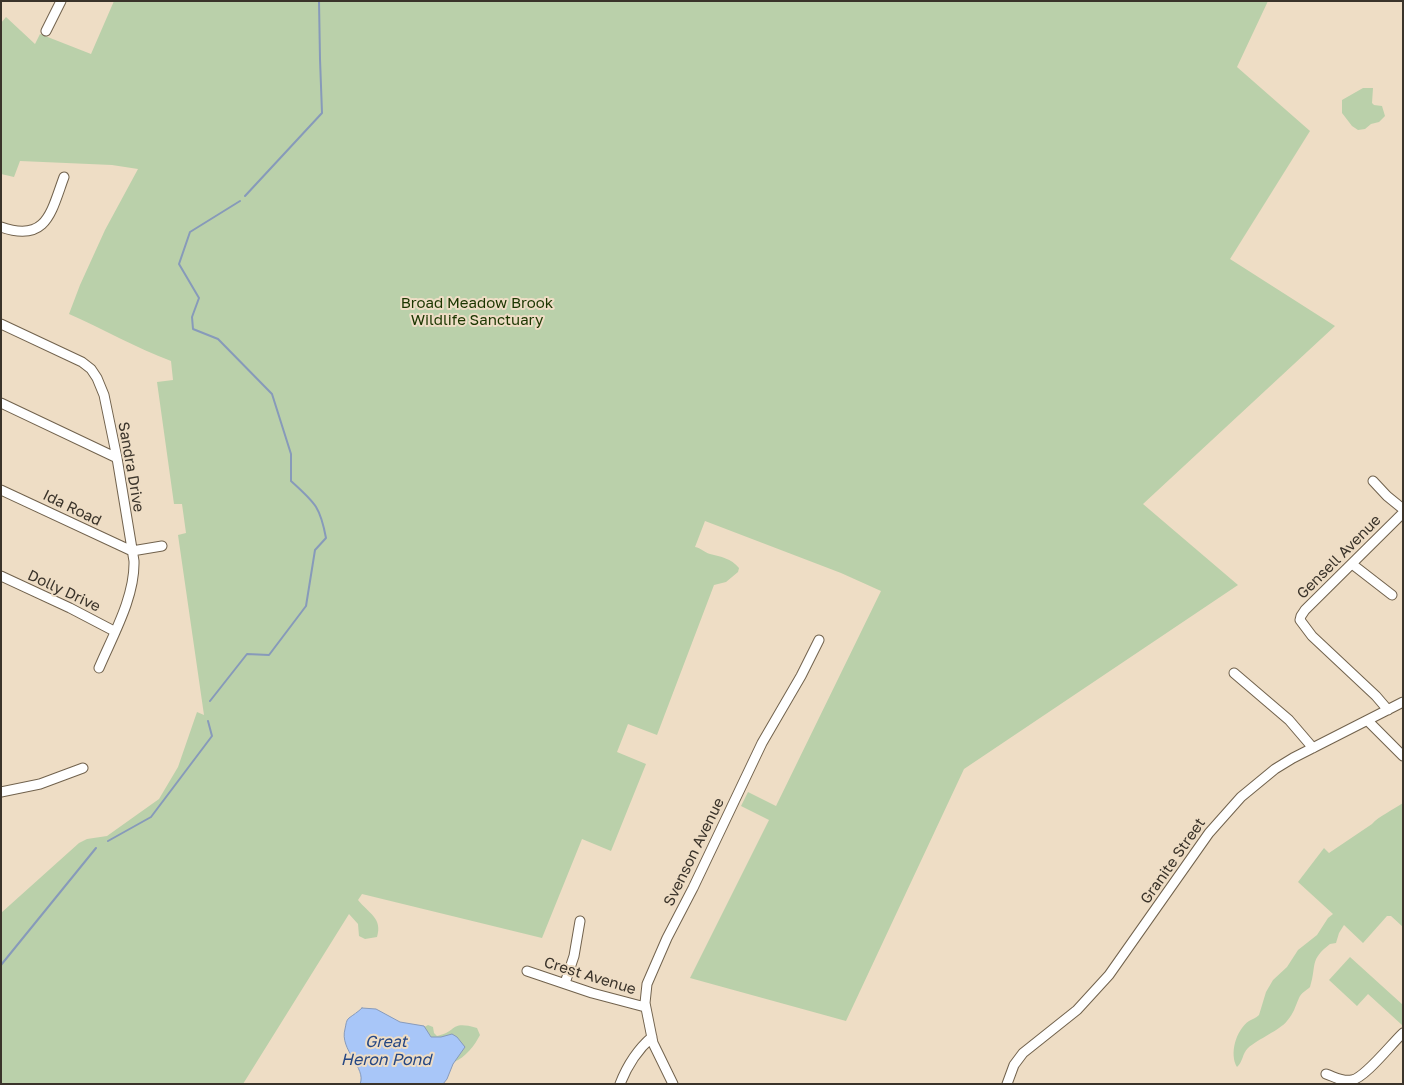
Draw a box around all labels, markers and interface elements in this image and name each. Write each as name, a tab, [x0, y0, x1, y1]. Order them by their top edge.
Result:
park label: Broad Meadow Brook Wildlife Sanctuary	[401, 294, 553, 329]
street label: Sandra Drive	[114, 420, 148, 514]
street label: Ida Road	[40, 486, 104, 530]
street label: Gensell Avenue	[1293, 511, 1385, 603]
street label: Dolly Drive	[25, 566, 103, 616]
street label: Svenson Avenue	[660, 795, 728, 909]
street label: Granite Street	[1137, 815, 1209, 907]
street label: Crest Avenue	[542, 953, 638, 999]
water label: Great Heron Pond	[341, 1032, 431, 1070]

